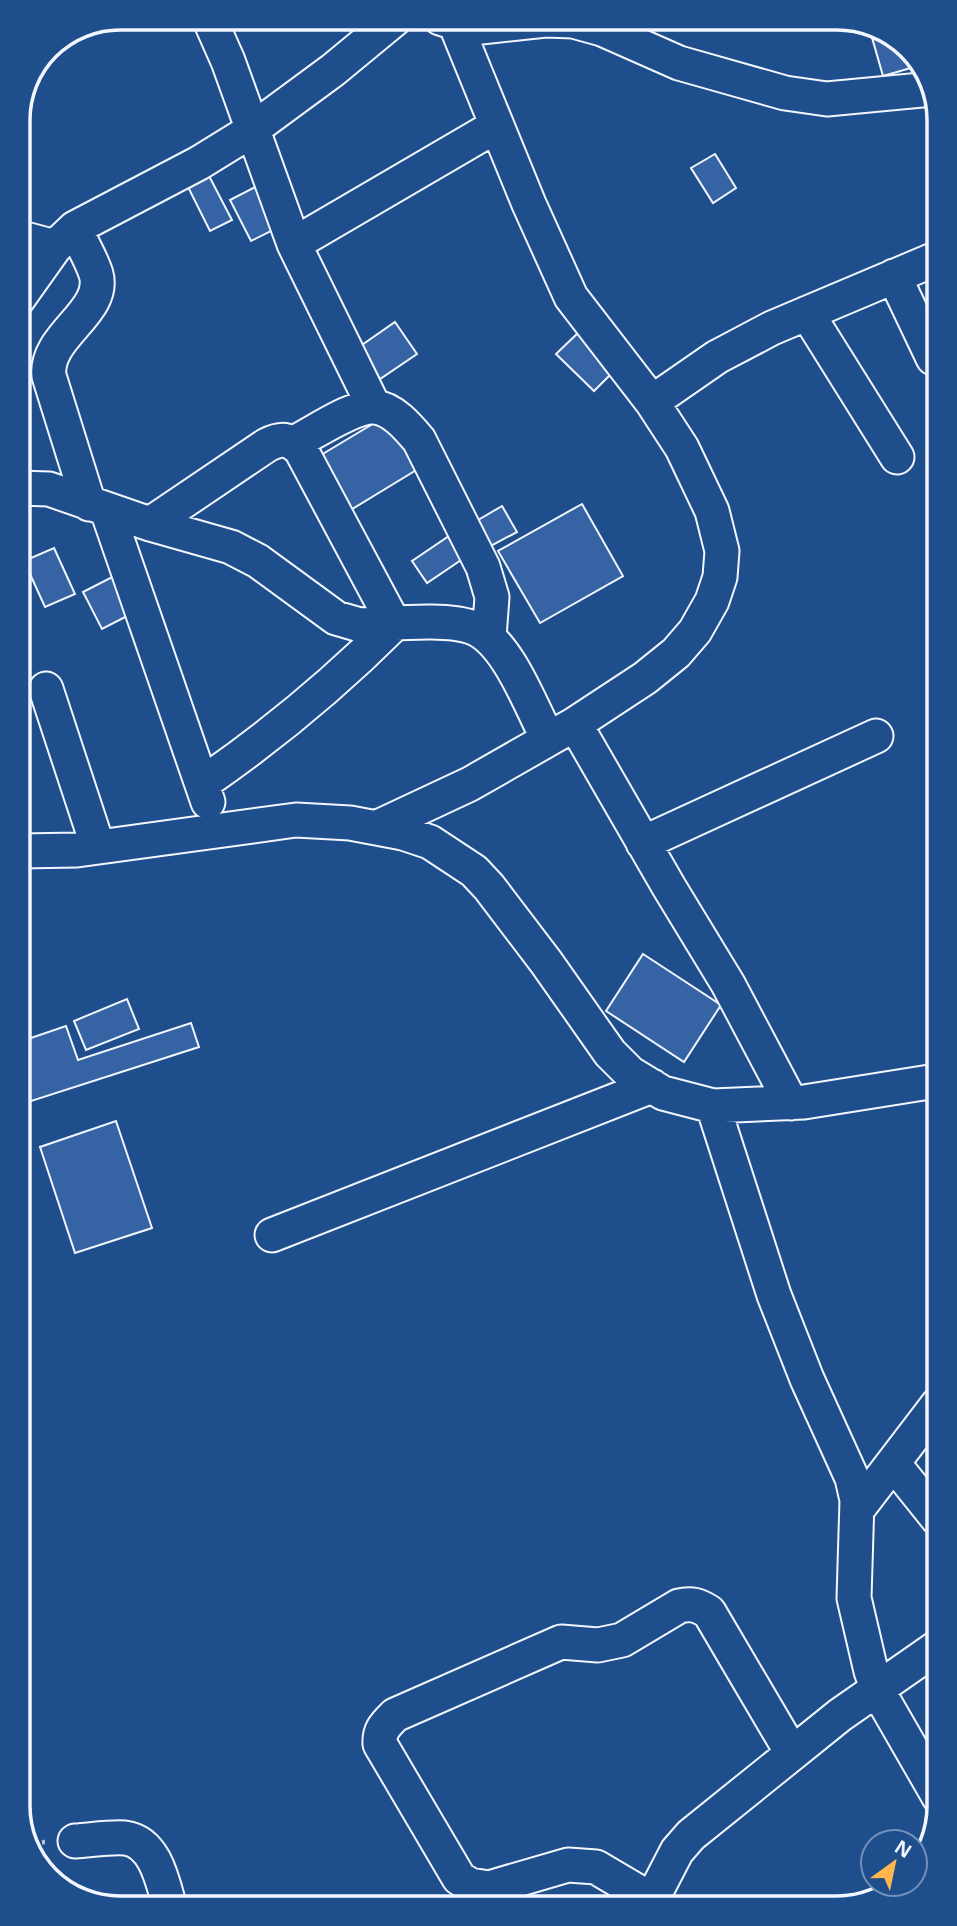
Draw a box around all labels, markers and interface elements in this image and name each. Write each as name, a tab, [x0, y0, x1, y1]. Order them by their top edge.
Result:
north arrow	[859, 1828, 929, 1898]
text: N	[890, 1834, 917, 1864]

